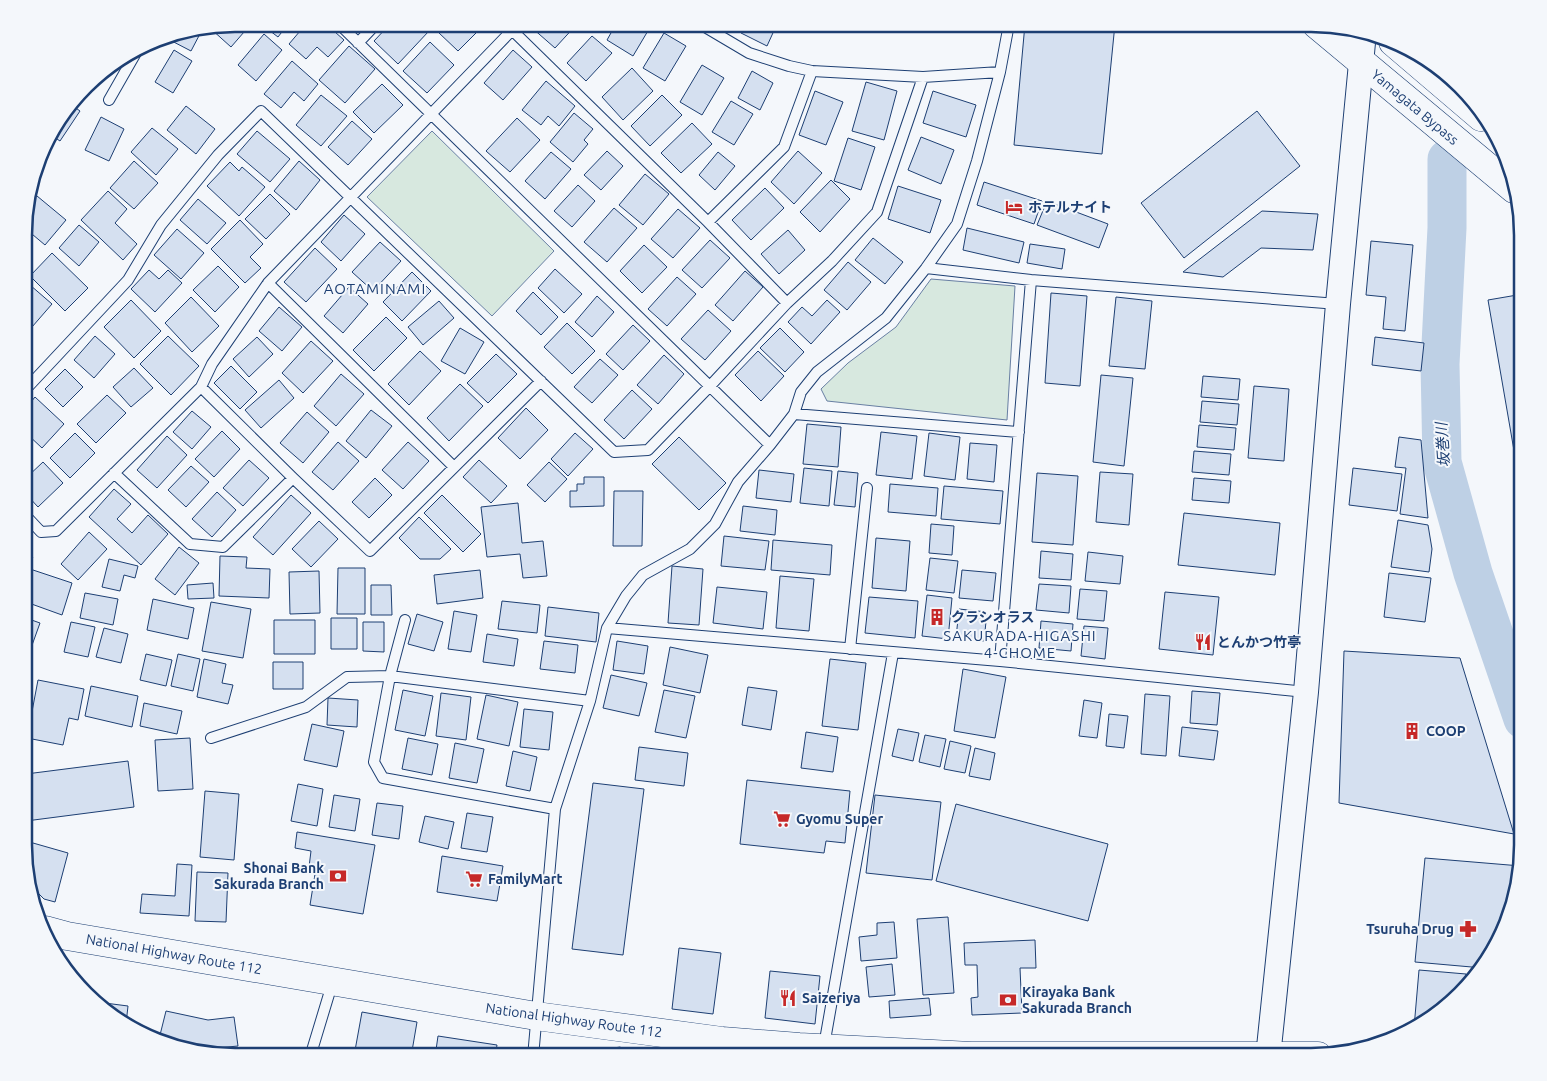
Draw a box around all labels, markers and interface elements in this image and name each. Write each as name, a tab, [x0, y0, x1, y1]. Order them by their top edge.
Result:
street label: Yamagata Bypass	[1368, 66, 1462, 148]
hotel icon: ホテルナイト	[1004, 197, 1024, 217]
place label: ホテルナイト	[1028, 199, 1112, 215]
district label: AOTAMINAMI	[324, 280, 426, 297]
water label: 坂巻川	[1432, 420, 1453, 468]
building icon: クラシオラス	[927, 607, 947, 627]
place label: クラシオラス	[951, 609, 1034, 625]
district label: SAKURADA-HIGASHI 4-CHOME	[943, 627, 1097, 661]
restaurant icon: とんかつ竹亭	[1193, 632, 1213, 652]
place label: とんかつ竹亭	[1217, 634, 1301, 650]
building icon: COOP	[1402, 721, 1422, 741]
place label: COOP	[1426, 723, 1466, 739]
supermarket icon: Gyomu Super	[772, 809, 792, 829]
place label: Gyomu Super	[796, 811, 883, 827]
place label: Shonai Bank Sakurada Branch	[214, 860, 324, 892]
bank icon: Shonai Bank Sakurada Branch	[328, 866, 348, 886]
supermarket icon: FamilyMart	[464, 869, 484, 889]
place label: FamilyMart	[488, 871, 562, 887]
pharmacy icon: Tsuruha Drug	[1458, 919, 1478, 939]
place label: Tsuruha Drug	[1366, 921, 1454, 937]
street label: National Highway Route 112	[85, 931, 263, 977]
place label: Kirayaka Bank Sakurada Branch	[1022, 984, 1132, 1016]
restaurant icon: Saizeriya	[778, 988, 798, 1008]
place label: Saizeriya	[802, 990, 861, 1006]
bank icon: Kirayaka Bank Sakurada Branch	[998, 990, 1018, 1010]
street label: National Highway Route 112	[485, 1000, 663, 1040]

